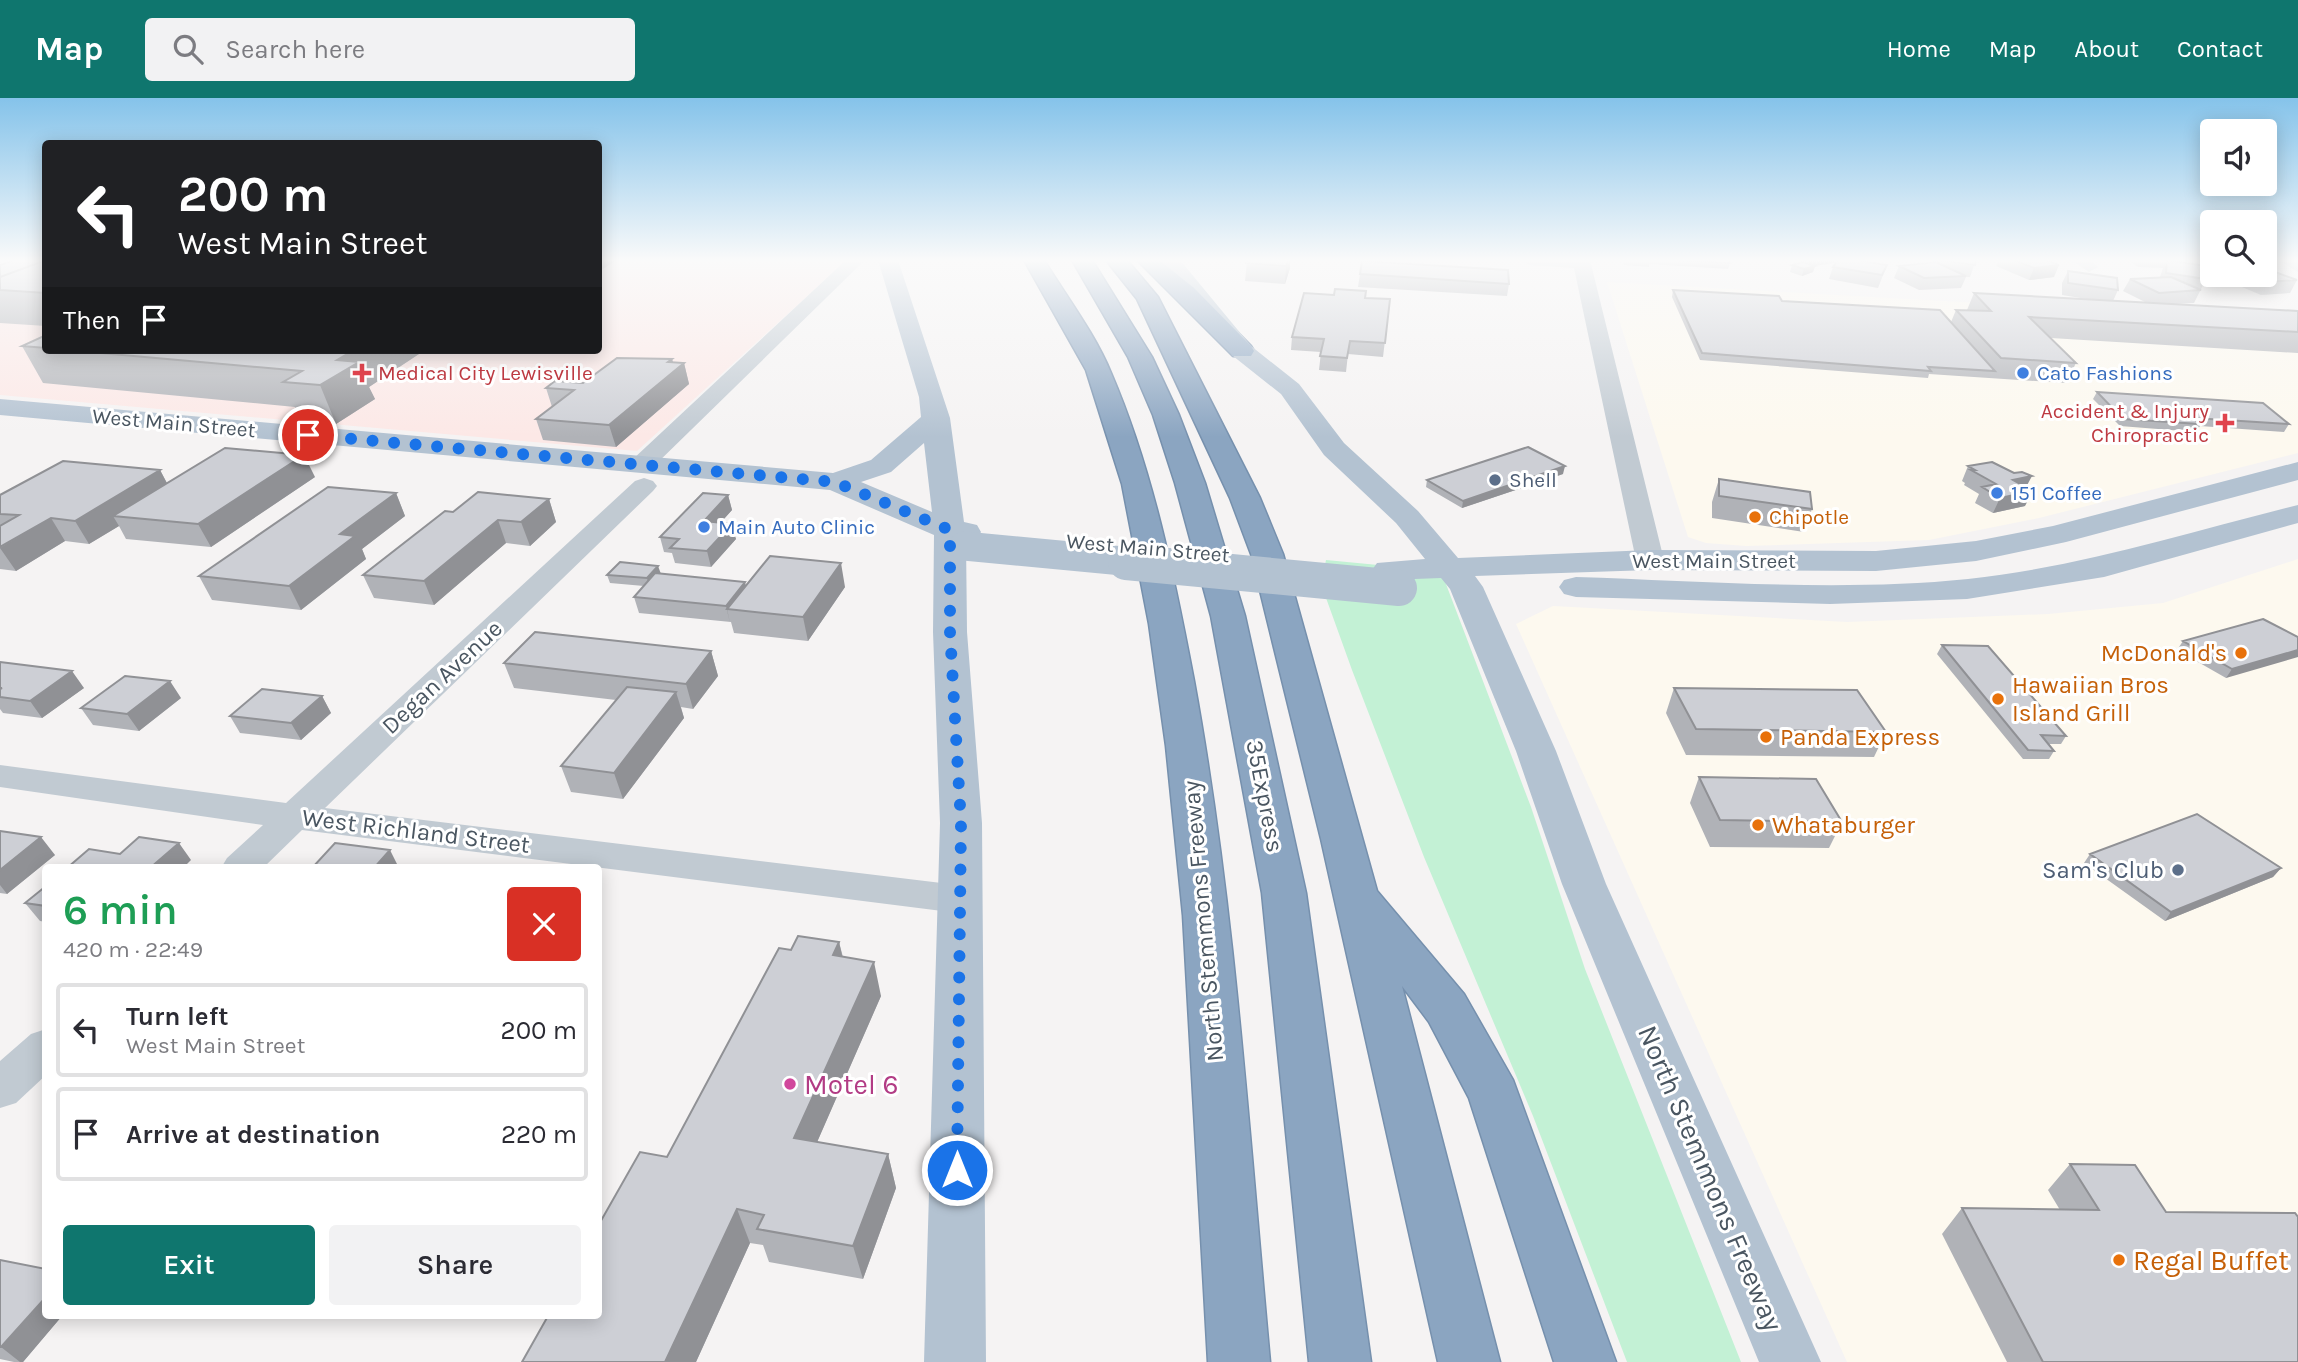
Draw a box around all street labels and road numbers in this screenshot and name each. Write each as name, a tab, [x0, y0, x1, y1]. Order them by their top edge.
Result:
street label: West Main Street	[91, 404, 257, 442]
street label: West Main Street	[1065, 529, 1231, 567]
street label: West Main Street	[1632, 549, 1796, 573]
street label: Degan Avenue	[376, 614, 508, 740]
street label: 35Express	[1240, 737, 1290, 855]
street label: North Stemmons Freeway	[1177, 779, 1229, 1063]
street label: West Richland Street	[300, 803, 532, 859]
street label: North Stemmons Freeway	[1631, 1020, 1790, 1336]

